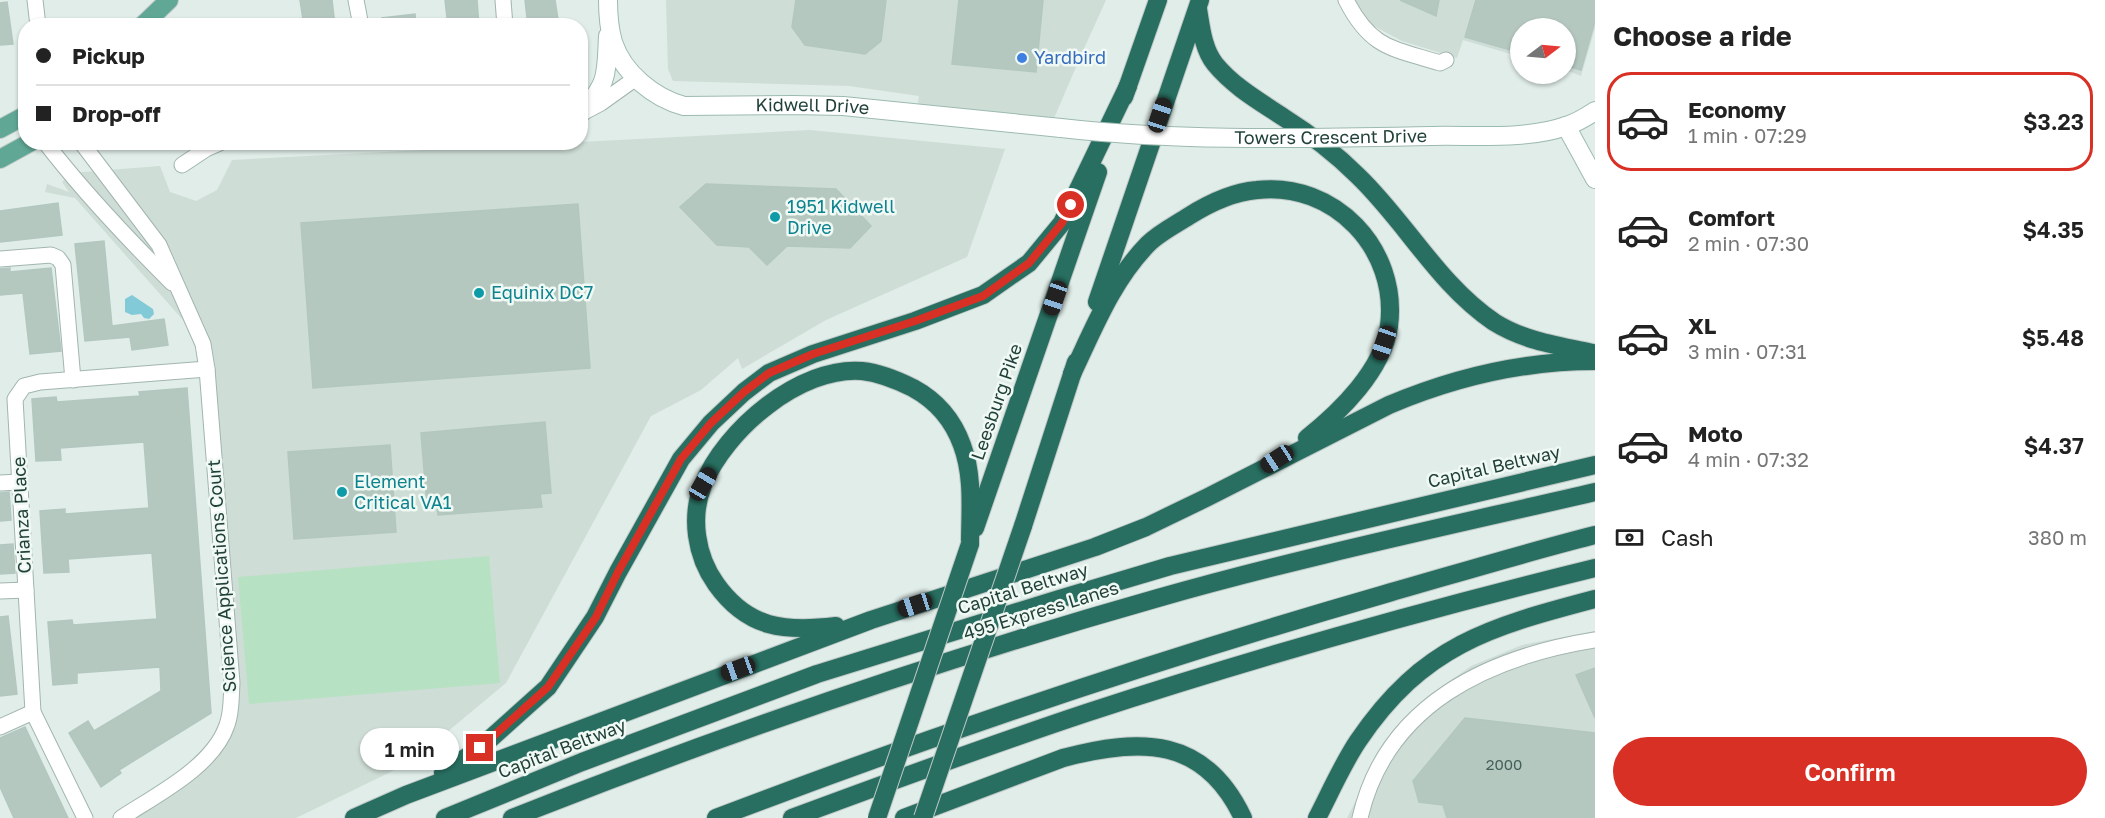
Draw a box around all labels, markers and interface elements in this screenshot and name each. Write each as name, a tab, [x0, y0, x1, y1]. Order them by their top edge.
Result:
north arrow	[1510, 18, 1576, 84]
map controls	[1510, 18, 1576, 84]
text: Choose a ride	[1613, 20, 1792, 52]
text: Pickup	[72, 42, 145, 69]
place label: Yardbird	[1034, 46, 1106, 68]
marker: Yardbird	[1015, 51, 1029, 65]
street label: Kidwell Drive	[755, 93, 870, 119]
car	[1146, 95, 1174, 135]
icon: car	[1616, 95, 1670, 149]
text: Economy	[1688, 96, 1786, 123]
text: Drop-off	[72, 100, 161, 127]
text: $3.23	[2023, 108, 2084, 135]
text: 1 min · 07:29	[1688, 123, 1807, 147]
street label: Towers Crescent Drive	[1234, 124, 1427, 148]
route start	[1057, 191, 1084, 218]
place label: 1951 Kidwell Drive	[787, 195, 895, 238]
icon: car	[1616, 203, 1670, 257]
text: Comfort	[1688, 204, 1775, 231]
marker: 1951 Kidwell Drive	[768, 210, 782, 224]
text: $4.35	[2022, 216, 2084, 243]
text: 2 min · 07:30	[1688, 231, 1809, 255]
car	[1041, 278, 1069, 318]
place label: Equinix DC7	[491, 281, 593, 303]
marker: Equinix DC7	[472, 286, 486, 300]
icon: car	[1616, 311, 1670, 365]
text: XL	[1688, 312, 1716, 339]
car	[1370, 323, 1398, 363]
text: $5.48	[2022, 324, 2084, 351]
text: 3 min · 07:31	[1688, 339, 1806, 363]
street label: Leesburg Pike	[966, 341, 1026, 463]
icon: car	[1616, 419, 1670, 473]
text: Moto	[1688, 420, 1743, 447]
text: $4.37	[2024, 432, 2084, 459]
street label: Capital Beltway	[1425, 440, 1562, 492]
car	[1257, 442, 1297, 476]
text: 4 min · 07:32	[1688, 447, 1809, 471]
street label: Crianza Place	[7, 456, 35, 574]
street label: Science Applications Court	[202, 459, 240, 693]
car	[686, 464, 720, 504]
place label: Element Critical VA1	[354, 470, 452, 513]
marker: Element Critical VA1	[335, 485, 349, 499]
icon: cash	[1613, 521, 1646, 554]
text: Cash	[1661, 524, 1714, 551]
text: 380 m	[2028, 525, 2087, 549]
street label: Capital Beltway	[955, 558, 1091, 618]
street label: 495 Express Lanes	[960, 576, 1121, 644]
car	[895, 591, 935, 619]
car	[718, 654, 758, 684]
street label: Capital Beltway	[495, 714, 629, 783]
callout: 1 min	[360, 727, 459, 769]
route end	[466, 734, 493, 761]
text: 1 min	[384, 737, 435, 761]
button: Confirm	[1613, 737, 2087, 806]
house number: 2000	[1486, 755, 1522, 773]

